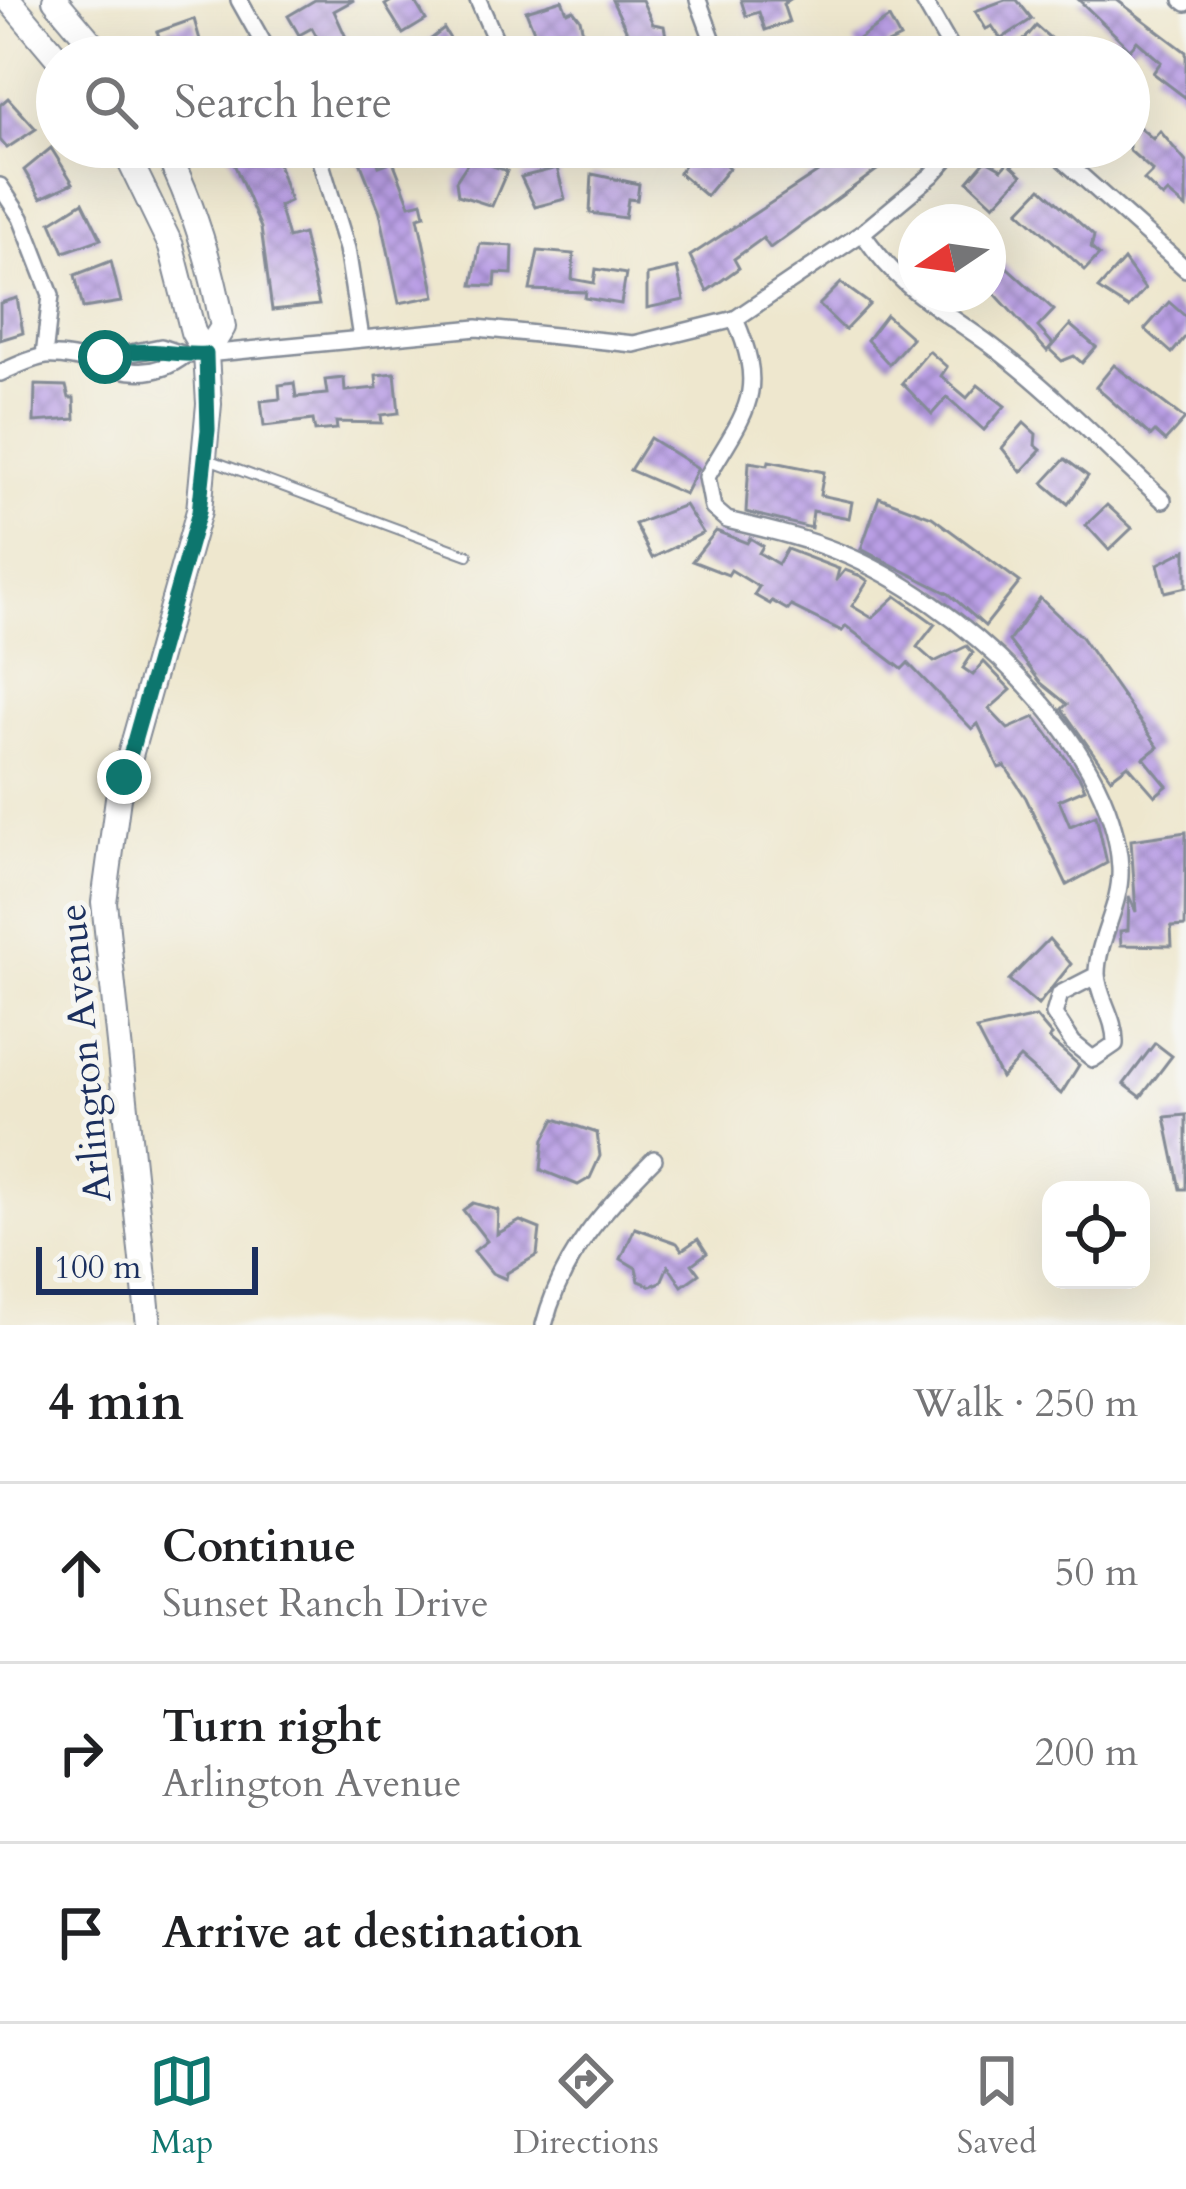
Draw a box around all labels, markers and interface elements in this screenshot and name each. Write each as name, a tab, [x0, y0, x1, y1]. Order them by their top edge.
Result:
search box	[36, 36, 1150, 168]
icon: search	[78, 69, 144, 135]
text: Search here	[174, 72, 392, 133]
north arrow	[898, 204, 1006, 312]
route start	[78, 330, 132, 384]
route end	[97, 750, 151, 804]
street label: Arlington Avenue	[46, 902, 124, 1204]
map controls	[1042, 1181, 1150, 1289]
button: locate	[1042, 1181, 1150, 1289]
scale bar	[36, 1241, 258, 1294]
text: 100 m	[54, 1245, 141, 1290]
text: 4 min	[48, 1368, 184, 1438]
text: Walk · 250 m	[913, 1377, 1138, 1430]
text: Continue	[162, 1516, 356, 1577]
icon: ahead	[48, 1540, 114, 1606]
text: 50 m	[1055, 1546, 1138, 1599]
text: Sunset Ranch Drive	[162, 1577, 489, 1630]
text: Turn right	[162, 1696, 381, 1757]
icon: right	[48, 1720, 114, 1786]
text: 200 m	[1035, 1726, 1138, 1779]
text: Arlington Avenue	[162, 1757, 461, 1810]
icon: arrive	[48, 1900, 114, 1966]
text: Arrive at destination	[162, 1902, 582, 1963]
tab: Map	[149, 2048, 215, 2165]
tab: Directions	[513, 2048, 659, 2165]
tab: Saved	[957, 2048, 1037, 2165]

